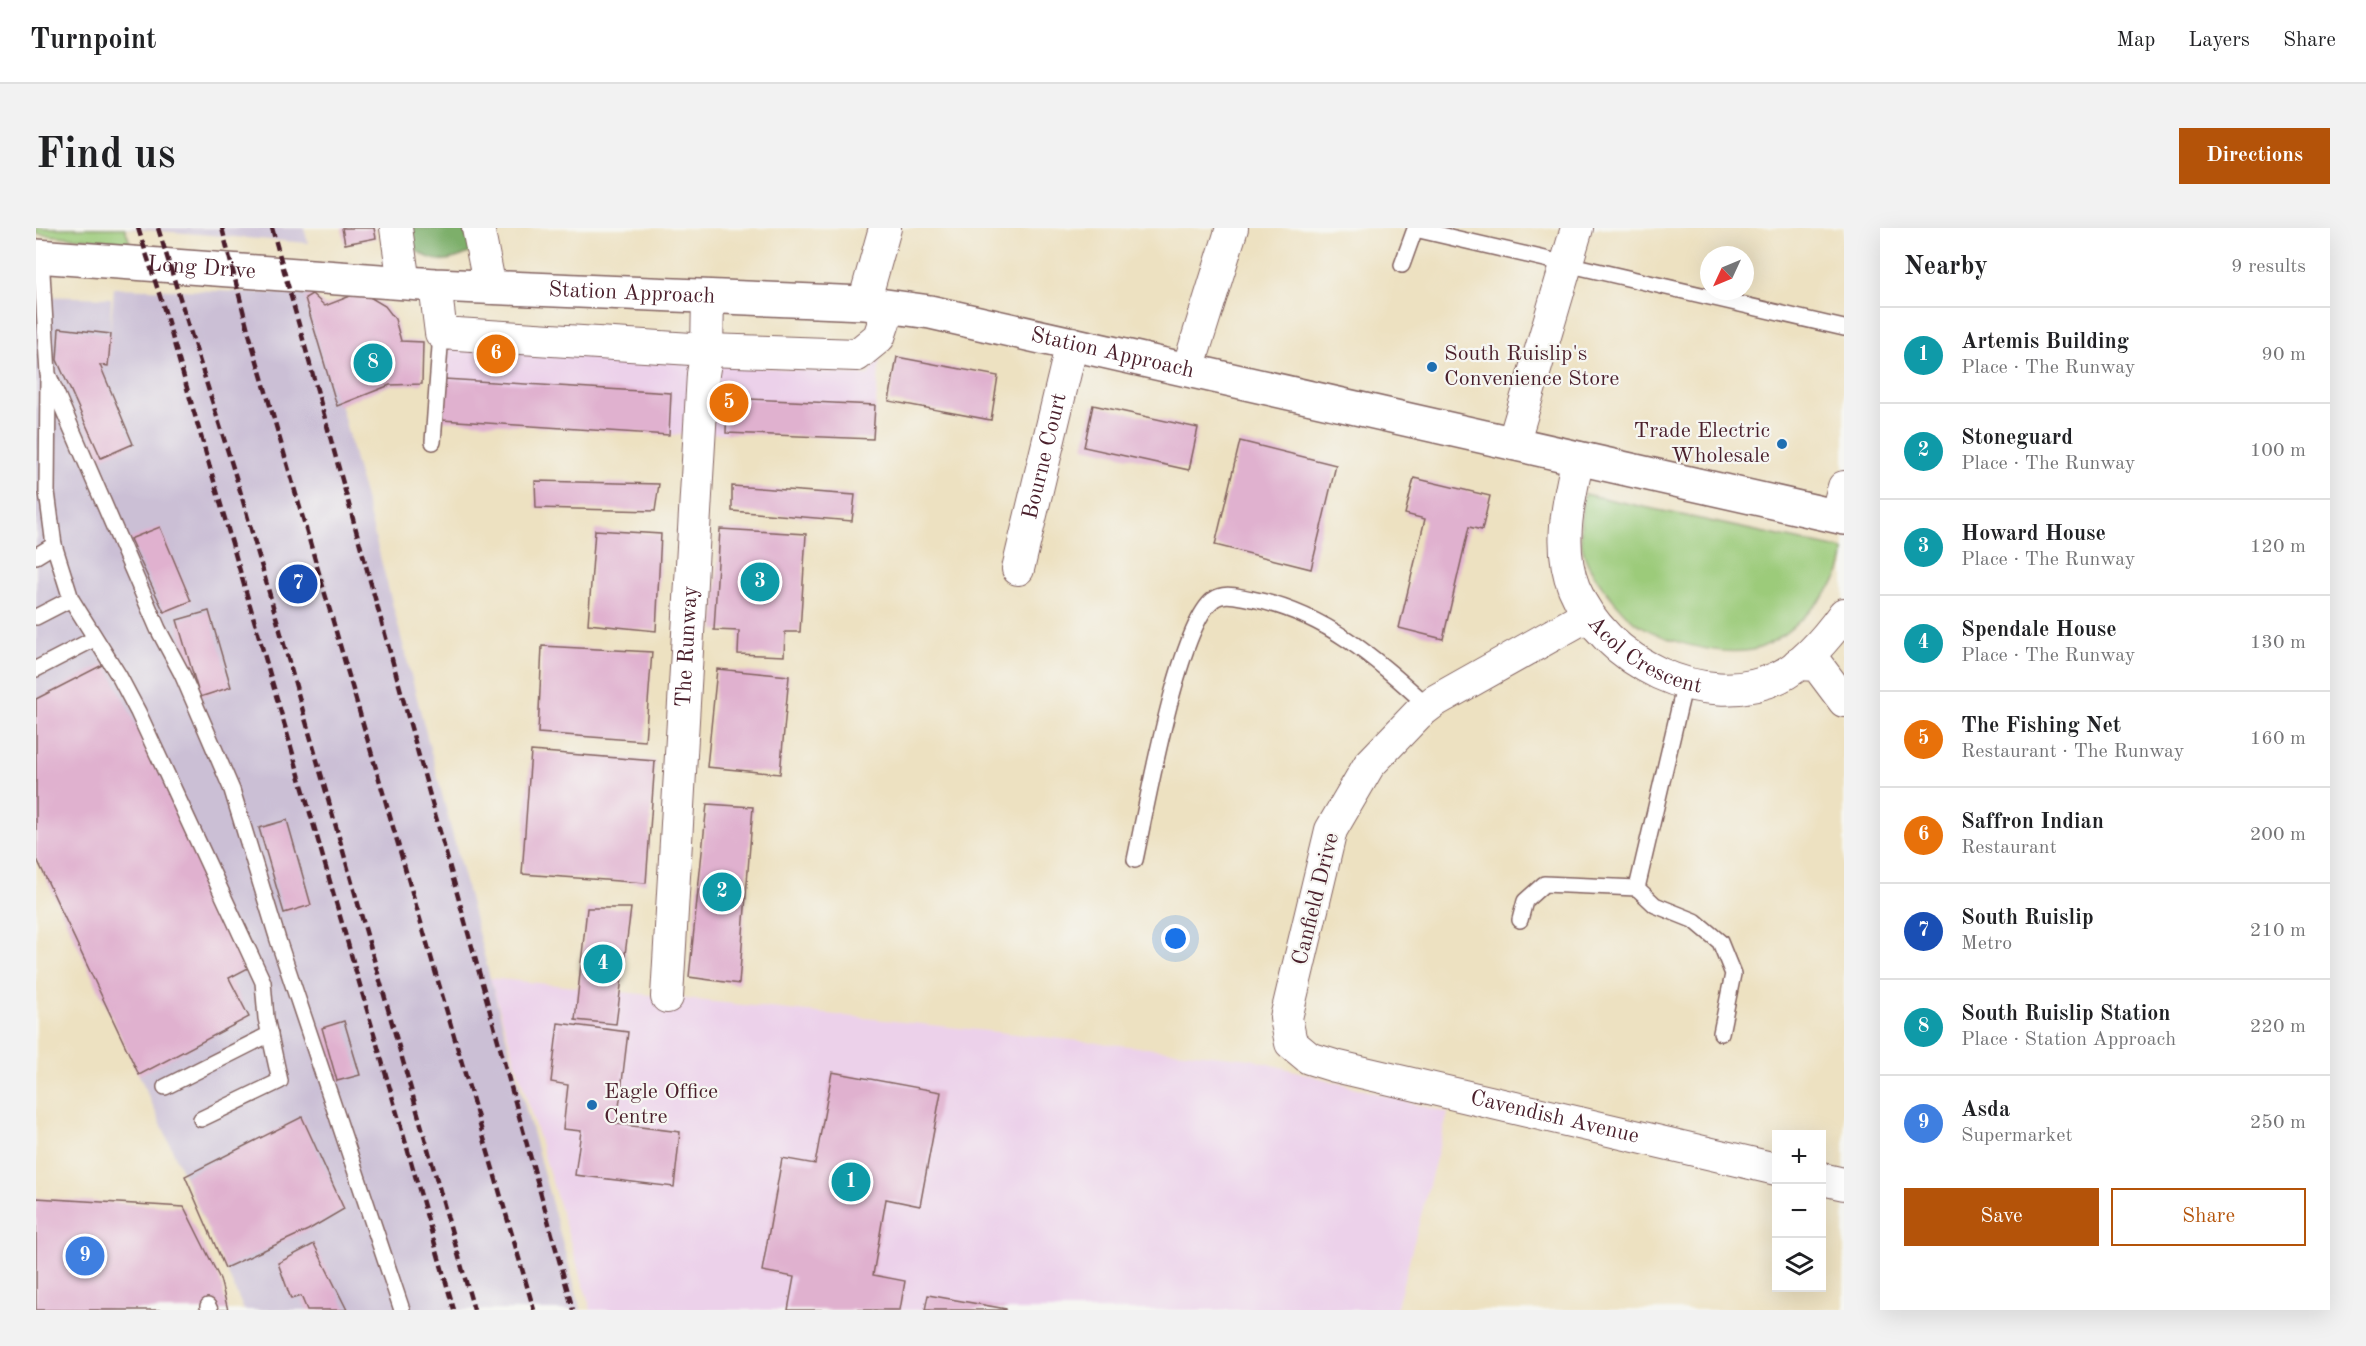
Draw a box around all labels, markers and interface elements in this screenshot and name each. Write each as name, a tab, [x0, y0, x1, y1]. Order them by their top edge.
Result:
text: Turnpoint	[30, 27, 157, 55]
text: Map	[2116, 30, 2155, 51]
text: Layers	[2188, 30, 2250, 51]
text: Share	[2283, 30, 2336, 51]
button: Directions	[2179, 128, 2330, 184]
text: Find us	[36, 135, 175, 177]
north arrow	[1700, 246, 1754, 300]
street label: Long Drive	[147, 253, 256, 283]
text: Nearby	[1904, 254, 1988, 280]
text: 9 results	[2231, 257, 2306, 277]
street label: Station Approach	[548, 279, 716, 308]
street label: Station Approach	[1029, 324, 1196, 382]
text: Artemis Building	[1961, 331, 2129, 353]
pin: 6	[476, 332, 516, 376]
pin: 8	[354, 340, 392, 386]
place label: South Ruislip's Convenience Store	[1444, 343, 1619, 390]
text: 1	[1918, 345, 1929, 365]
text: 90 m	[2261, 345, 2306, 365]
text: Place · The Runway	[1961, 358, 2135, 378]
marker: South Ruislip's Convenience Store	[1425, 360, 1439, 374]
pin: 5	[710, 380, 748, 426]
street label: Bourne Court	[1019, 391, 1071, 522]
place label: Trade Electric Wholesale	[1634, 420, 1770, 467]
text: Stoneguard	[1961, 427, 2073, 449]
marker: Trade Electric Wholesale	[1775, 437, 1789, 451]
text: 2	[1918, 441, 1929, 461]
text: 100 m	[2250, 441, 2306, 461]
text: Place · The Runway	[1961, 454, 2135, 474]
text: Howard House	[1961, 523, 2106, 545]
text: 3	[1918, 537, 1929, 557]
text: 120 m	[2250, 537, 2306, 557]
text: Place · The Runway	[1961, 550, 2135, 570]
pin: 3	[740, 560, 780, 604]
pin: 7	[278, 562, 318, 606]
street label: The Runway	[673, 585, 702, 708]
street label: Acol Crescent	[1583, 612, 1704, 698]
text: Spendale House	[1961, 619, 2117, 641]
text: 4	[1918, 633, 1929, 653]
text: 130 m	[2250, 633, 2306, 653]
text: Place · The Runway	[1961, 646, 2135, 666]
text: The Fishing Net	[1961, 715, 2121, 737]
text: 5	[1918, 729, 1929, 749]
text: 160 m	[2250, 729, 2306, 749]
text: Restaurant · The Runway	[1961, 742, 2184, 762]
text: Saffron Indian	[1961, 811, 2104, 833]
text: 6	[1918, 825, 1929, 845]
text: 200 m	[2250, 825, 2306, 845]
street label: Canfield Drive	[1289, 831, 1343, 967]
text: Restaurant	[1961, 838, 2057, 858]
pin: 2	[702, 870, 742, 914]
text: South Ruislip	[1961, 907, 2094, 929]
text: 7	[1918, 921, 1929, 941]
text: 210 m	[2250, 921, 2306, 941]
your location	[1161, 924, 1190, 953]
text: Metro	[1961, 934, 2012, 954]
pin: 4	[584, 942, 622, 986]
text: South Ruislip Station	[1961, 1003, 2171, 1025]
text: 8	[1918, 1017, 1929, 1037]
text: 220 m	[2250, 1017, 2306, 1037]
text: Place · Station Approach	[1961, 1030, 2176, 1050]
place label: Eagle Office Centre	[604, 1081, 718, 1128]
street label: Cavendish Avenue	[1468, 1087, 1641, 1148]
marker: Eagle Office Centre	[585, 1098, 599, 1112]
text: Asda	[1961, 1099, 2010, 1121]
text: 9	[1918, 1113, 1929, 1133]
text: 250 m	[2250, 1113, 2306, 1133]
text: Supermarket	[1961, 1126, 2072, 1146]
map controls	[1772, 1130, 1826, 1292]
button: +	[1772, 1130, 1826, 1184]
pin: 1	[832, 1160, 870, 1204]
button: −	[1772, 1184, 1826, 1238]
button: Save	[1904, 1188, 2099, 1246]
button: Share	[2111, 1188, 2306, 1246]
pin: 9	[65, 1234, 104, 1278]
button: layers	[1772, 1238, 1826, 1292]

